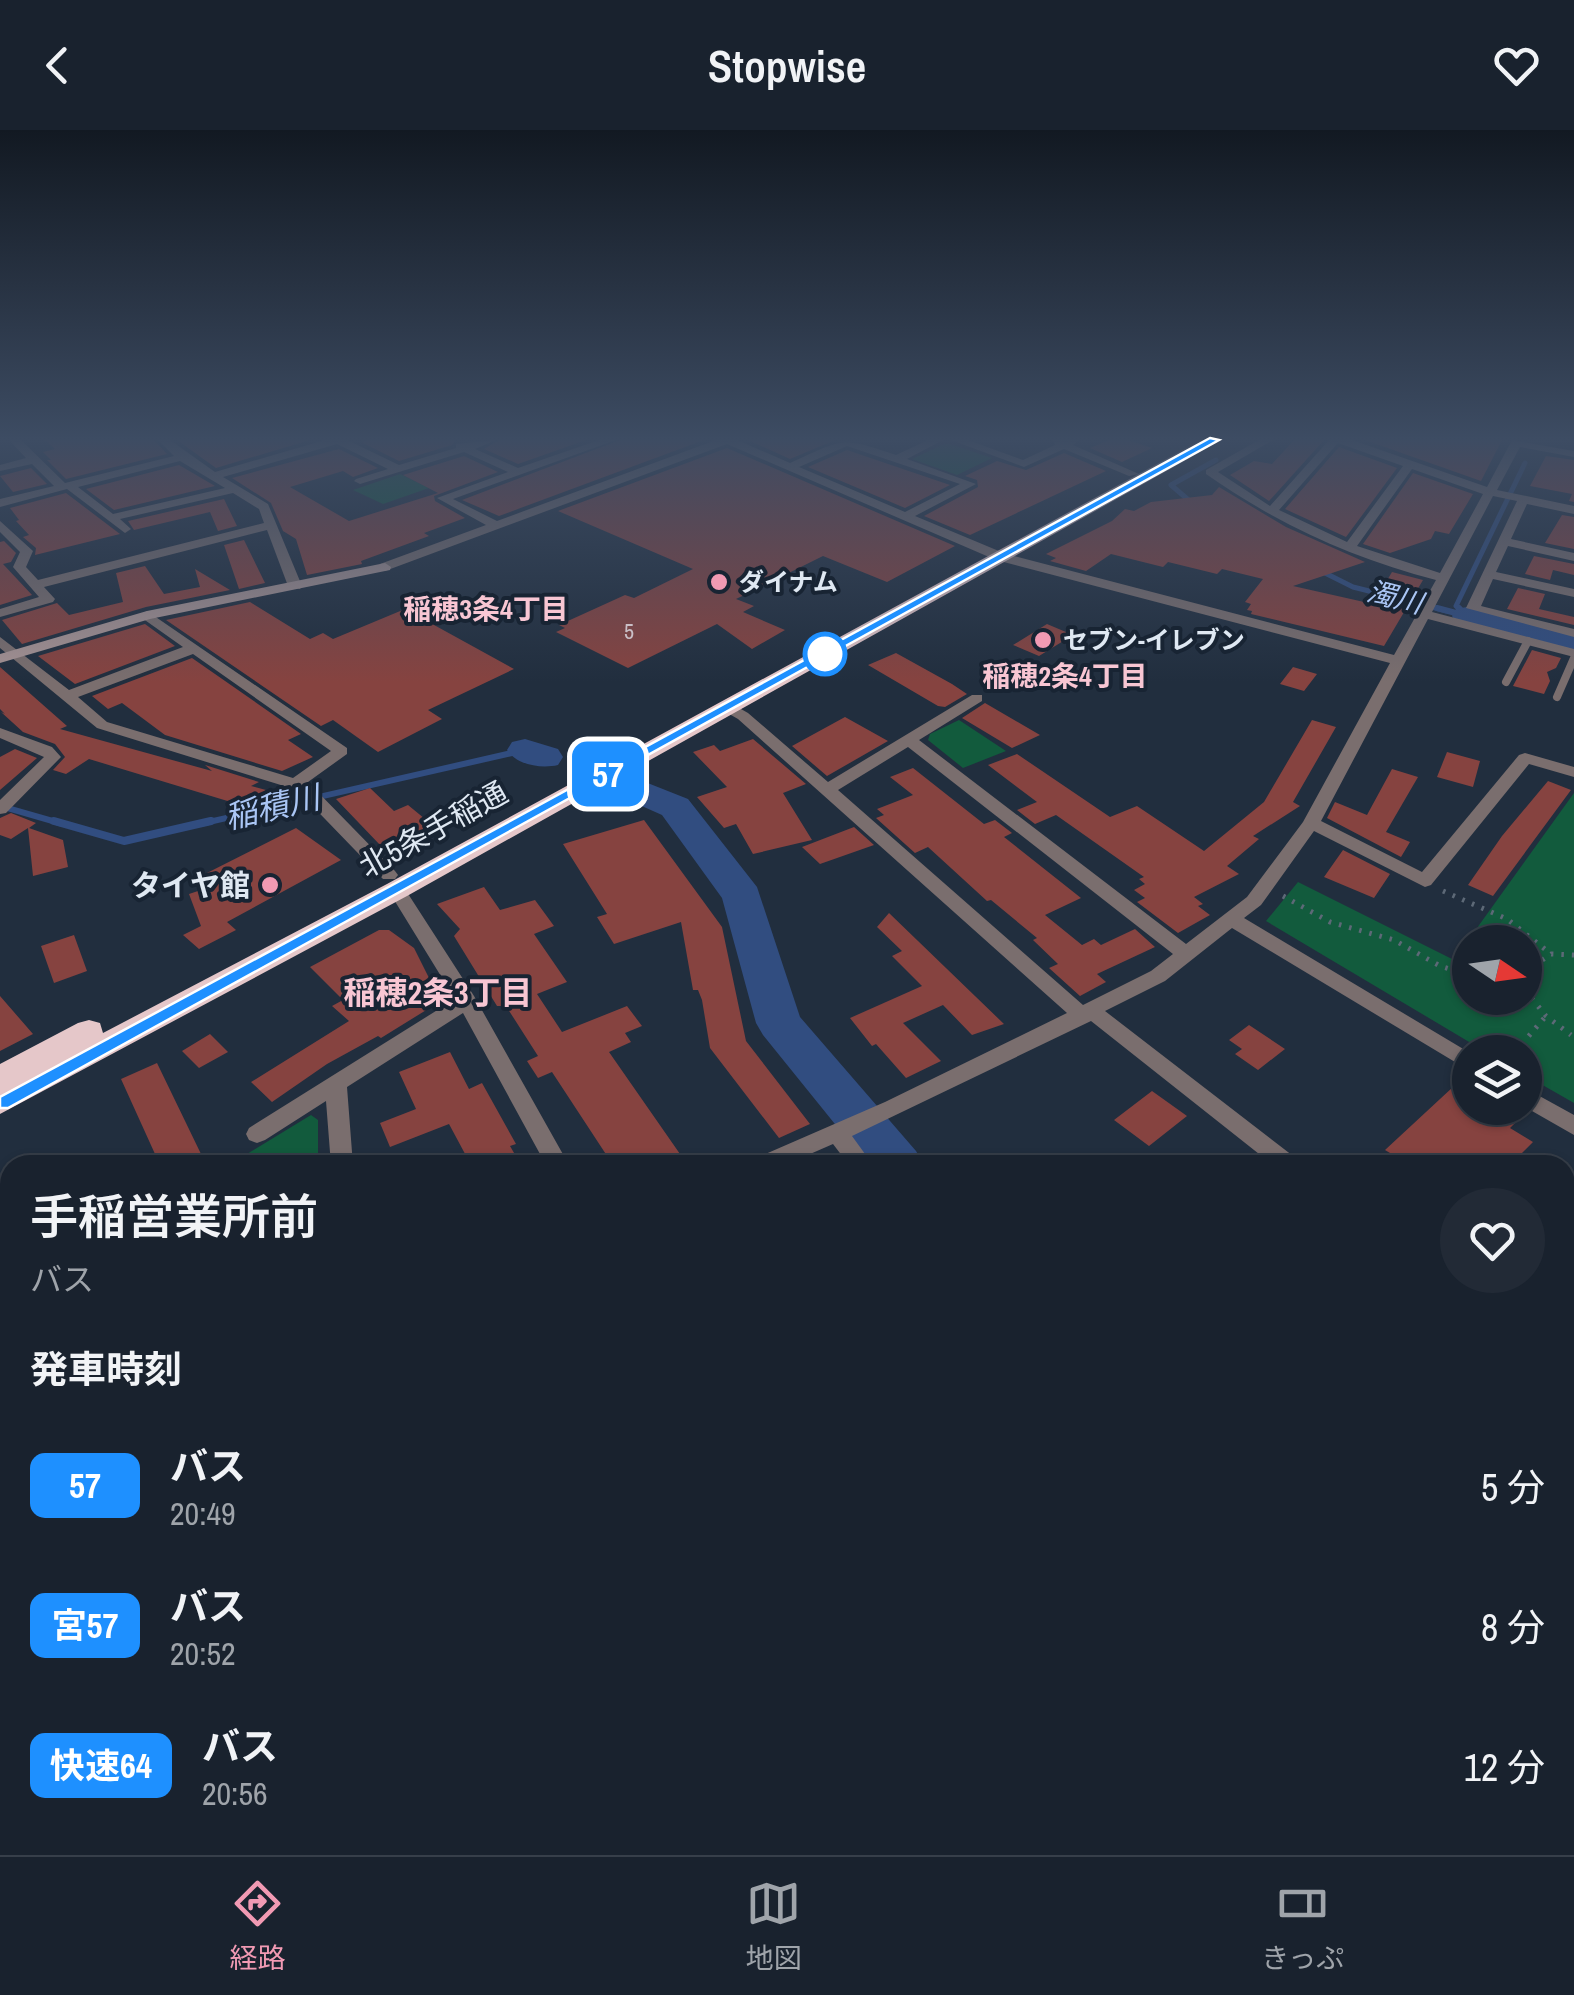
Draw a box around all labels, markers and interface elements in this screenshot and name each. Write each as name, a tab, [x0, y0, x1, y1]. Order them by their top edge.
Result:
text: Stopwise	[708, 35, 866, 96]
icon: back	[30, 38, 85, 93]
icon: heart	[1489, 38, 1544, 93]
place label: ダイナム	[739, 565, 838, 599]
marker: ダイナム	[708, 571, 730, 593]
water label: 濁川	[1363, 572, 1430, 623]
district label: 稲穂3条4丁目	[403, 590, 569, 628]
house number: 5	[624, 616, 634, 646]
place label: セブン-イレブン	[1063, 623, 1245, 657]
marker: セブン-イレブン	[1032, 629, 1054, 651]
unlabelled marker	[804, 633, 846, 675]
district label: 稲穂2条4丁目	[982, 657, 1148, 695]
line badge: 57	[563, 742, 653, 806]
text: 57	[592, 751, 624, 798]
street label: 北5条手稲通	[352, 772, 514, 886]
water label: 稲積川	[220, 775, 327, 839]
place label: タイヤ館	[131, 865, 250, 905]
marker: タイヤ館	[259, 874, 281, 896]
north arrow	[1452, 925, 1542, 1015]
map controls	[1452, 925, 1542, 1125]
district label: 稲穂2条3丁目	[343, 971, 533, 1014]
button: layers	[1452, 1035, 1542, 1125]
text: 手稲営業所前	[30, 1184, 318, 1249]
button: heart	[1440, 1188, 1545, 1293]
text: バス	[30, 1258, 94, 1301]
text: 発車時刻	[30, 1344, 182, 1395]
text: バス	[170, 1441, 246, 1492]
text: 57	[69, 1462, 101, 1509]
text: 5 分	[1481, 1462, 1545, 1513]
text: 20:49	[170, 1492, 236, 1535]
text: バス	[170, 1581, 246, 1632]
text: 宮57	[52, 1602, 118, 1649]
text: 8 分	[1481, 1602, 1545, 1653]
text: 20:52	[170, 1632, 236, 1675]
text: バス	[202, 1721, 278, 1772]
text: 快速64	[50, 1742, 152, 1789]
text: 12 分	[1464, 1742, 1545, 1793]
text: 20:56	[202, 1772, 268, 1815]
tab: 経路	[230, 1876, 286, 1977]
tab: 地図	[746, 1876, 802, 1977]
tab: きっぷ	[1261, 1876, 1344, 1977]

